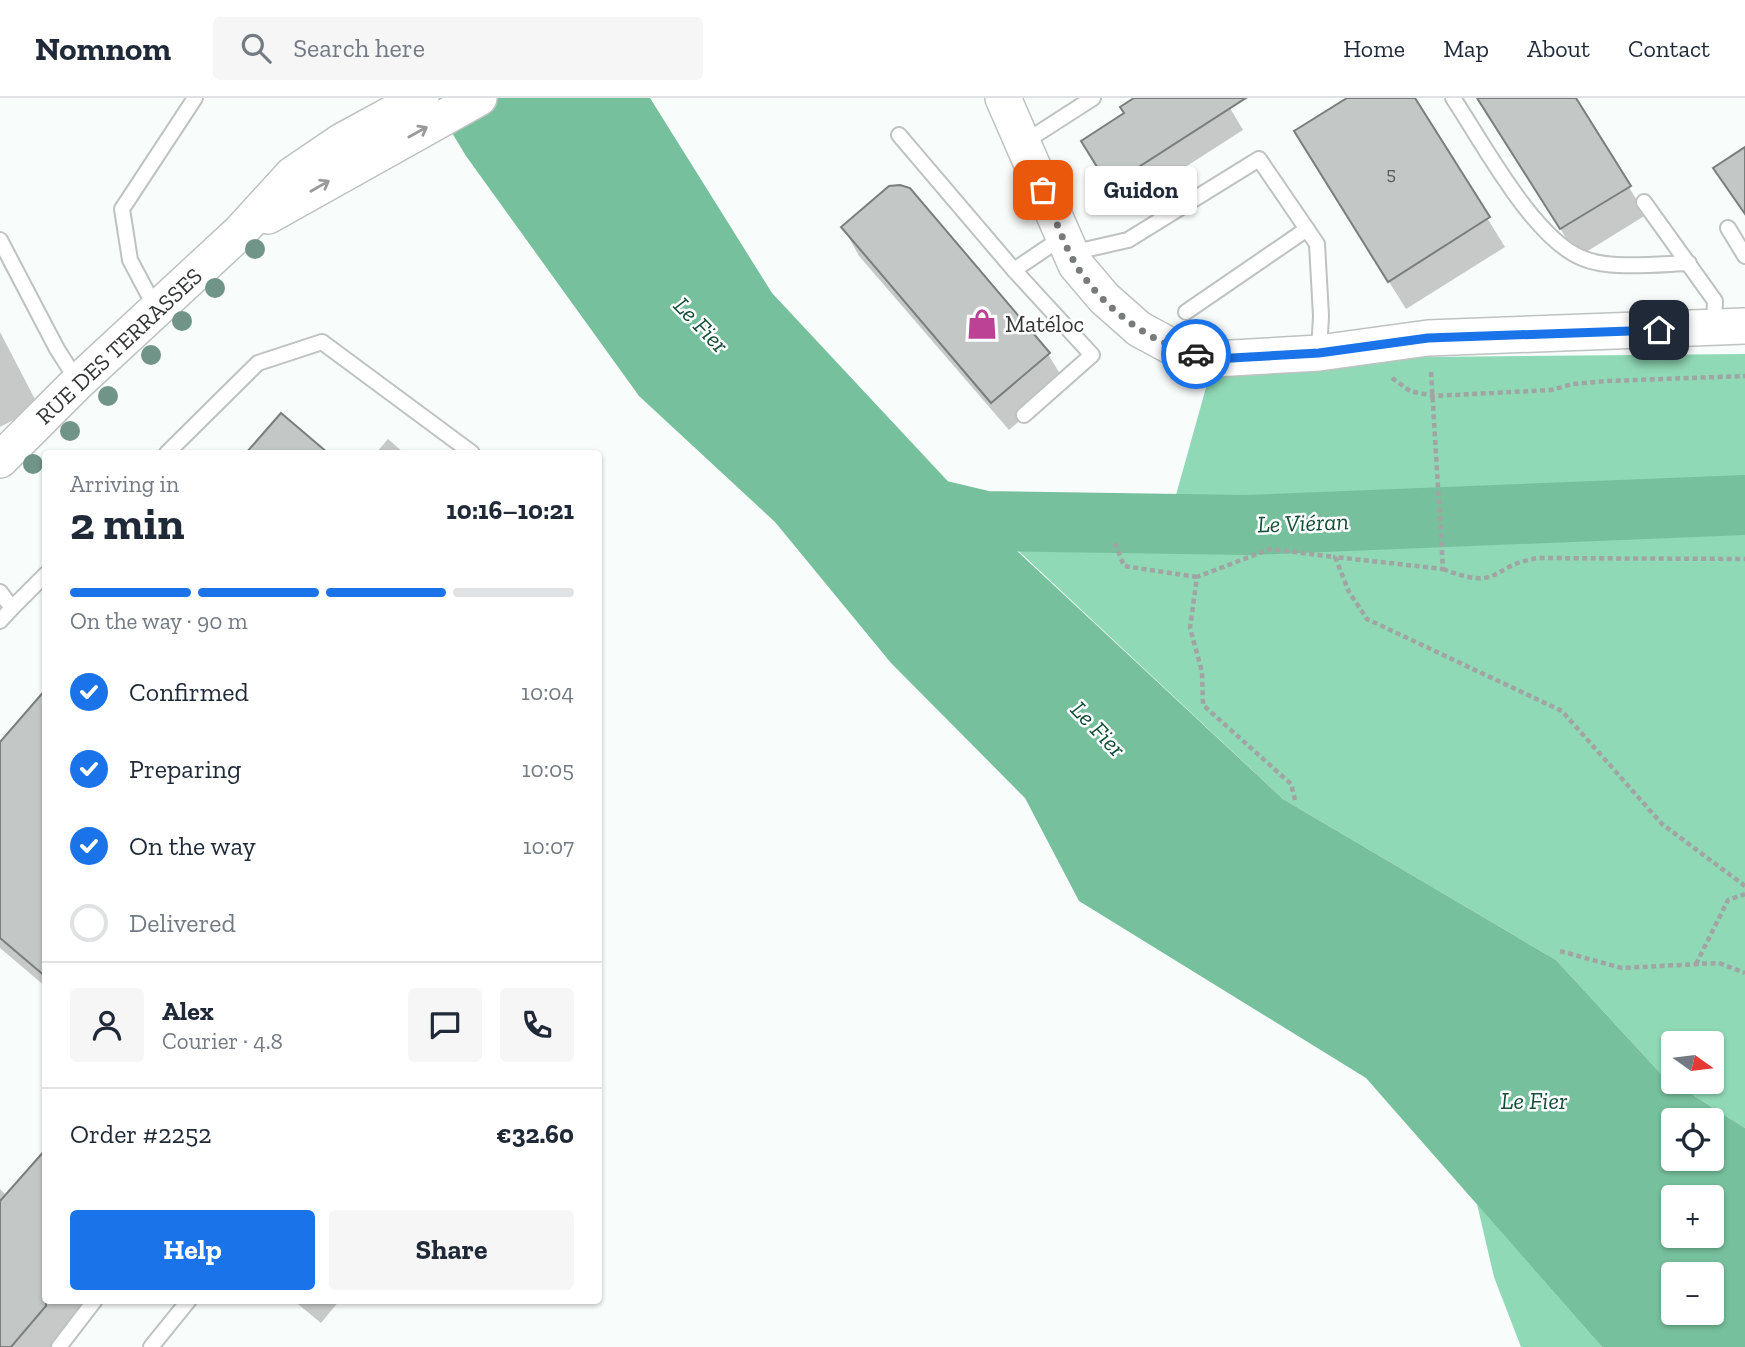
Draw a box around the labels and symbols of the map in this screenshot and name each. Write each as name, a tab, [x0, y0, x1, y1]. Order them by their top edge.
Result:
one-way arrow	[407, 124, 427, 138]
pin	[1013, 160, 1073, 220]
house number: 5	[1386, 162, 1396, 185]
callout: Guidon	[1085, 166, 1197, 214]
one-way arrow	[309, 179, 330, 192]
street label: RUE DES TERRASSES	[30, 262, 208, 430]
water label: Le Fier	[668, 291, 735, 359]
pin	[1629, 300, 1689, 360]
shop icon: Matéloc	[965, 307, 999, 341]
place label: Matéloc	[1005, 310, 1084, 338]
courier	[1161, 319, 1231, 389]
water label: Le Viéran	[1257, 506, 1349, 539]
water label: Le Fier	[1065, 695, 1132, 763]
north arrow	[1661, 1031, 1724, 1094]
water label: Le Fier	[1501, 1086, 1568, 1115]

